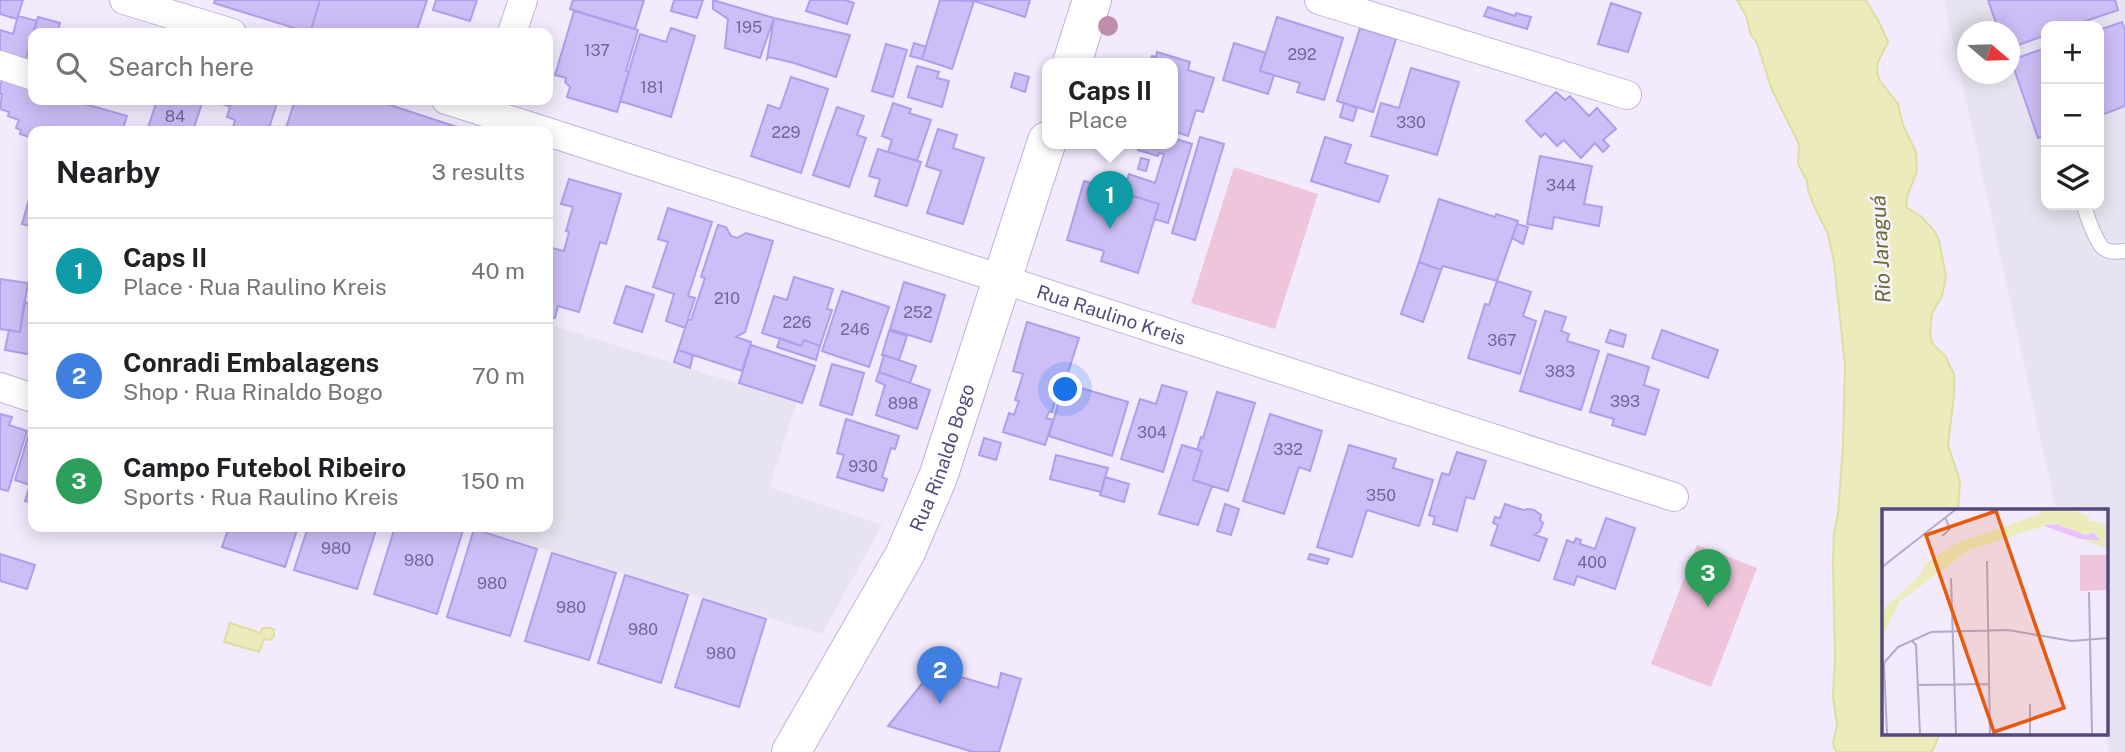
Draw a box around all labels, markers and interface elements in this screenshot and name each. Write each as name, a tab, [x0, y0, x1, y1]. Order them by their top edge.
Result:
house number: 195	[736, 18, 762, 37]
north arrow	[1957, 21, 2020, 84]
map controls	[2041, 21, 2104, 210]
button: +	[2041, 21, 2104, 84]
search box	[28, 28, 553, 105]
house number: 137	[584, 41, 610, 60]
house number: 292	[1287, 45, 1317, 64]
icon: search	[52, 48, 90, 86]
text: Search here	[108, 51, 254, 82]
popup	[1042, 58, 1178, 149]
text: Caps II	[1068, 75, 1152, 106]
house number: 181	[640, 78, 664, 97]
button: −	[2041, 84, 2104, 147]
text: Place	[1068, 106, 1128, 133]
house number: 84	[165, 107, 185, 126]
house number: 330	[1396, 113, 1426, 132]
house number: 229	[771, 123, 801, 142]
button: layers	[2041, 147, 2104, 210]
text: Nearby	[56, 154, 160, 190]
text: 3 results	[431, 158, 525, 185]
pin: 1	[1087, 171, 1133, 229]
house number: 344	[1546, 176, 1576, 195]
water label: Rio Jaraguá	[1865, 194, 1896, 304]
text: Caps II	[123, 242, 207, 273]
text: 1	[74, 257, 84, 284]
text: 40 m	[471, 257, 525, 284]
text: Place · Rua Raulino Kreis	[123, 273, 387, 300]
street label: Rua Raulino Kreis	[1034, 280, 1188, 349]
house number: 210	[714, 289, 740, 308]
house number: 252	[903, 303, 933, 322]
house number: 226	[782, 313, 812, 332]
house number: 246	[840, 320, 870, 339]
house number: 367	[1487, 331, 1517, 350]
text: Conradi Embalagens	[123, 347, 379, 378]
text: 2	[72, 362, 86, 389]
text: 70 m	[472, 362, 525, 389]
house number: 383	[1545, 362, 1575, 381]
your location	[1048, 372, 1082, 406]
text: Shop · Rua Rinaldo Bogo	[123, 378, 383, 405]
street label: Rua Rinaldo Bogo	[905, 381, 979, 535]
house number: 393	[1610, 392, 1640, 411]
house number: 898	[888, 394, 918, 413]
house number: 304	[1137, 423, 1167, 442]
house number: 332	[1273, 440, 1303, 459]
text: Campo Futebol Ribeiro	[123, 452, 406, 483]
house number: 930	[848, 457, 878, 476]
text: 3	[71, 467, 87, 494]
text: 150 m	[461, 467, 525, 494]
text: Sports · Rua Raulino Kreis	[123, 483, 398, 510]
house number: 350	[1366, 486, 1396, 505]
inset map	[1882, 509, 2108, 734]
house number: 980	[321, 539, 351, 558]
pin: 3	[1685, 549, 1731, 607]
house number: 980	[404, 551, 434, 570]
house number: 400	[1577, 553, 1607, 572]
house number: 980	[477, 574, 507, 593]
house number: 980	[556, 598, 586, 617]
house number: 980	[628, 620, 658, 639]
house number: 980	[706, 644, 736, 663]
pin: 2	[917, 646, 963, 704]

